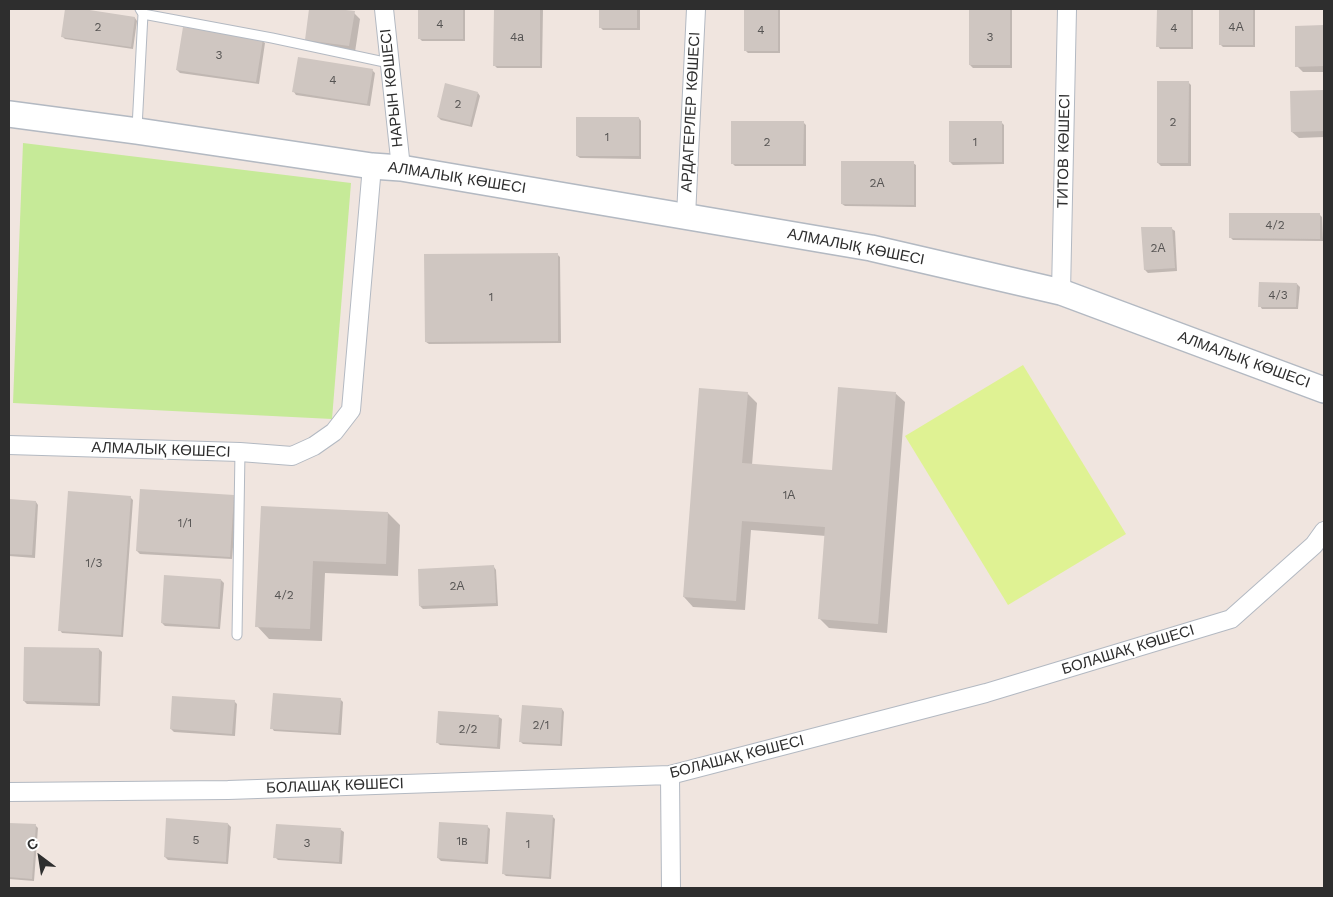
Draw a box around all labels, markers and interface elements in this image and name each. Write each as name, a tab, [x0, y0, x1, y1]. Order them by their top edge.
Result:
house number: 4	[436, 17, 444, 31]
house number: 2	[95, 20, 101, 34]
house number: 4А	[1228, 20, 1244, 34]
house number: 4	[1170, 21, 1178, 35]
house number: 4	[757, 23, 765, 37]
street label: НАРЫН КӨШЕСІ	[377, 28, 407, 148]
house number: 4а	[510, 30, 524, 44]
house number: 3	[987, 30, 993, 44]
street label: АРДАГЕРЛЕР КӨШЕСІ	[678, 31, 704, 193]
house number: 3	[216, 48, 222, 62]
house number: 4	[329, 73, 337, 87]
street label: ТИТОВ КӨШЕСІ	[1054, 94, 1074, 208]
house number: 2	[455, 97, 461, 111]
house number: 2	[1170, 115, 1176, 129]
house number: 1	[605, 130, 609, 144]
house number: 2	[764, 135, 770, 149]
house number: 1	[973, 135, 977, 149]
street label: АЛМАЛЫҚ КӨШЕСІ	[387, 158, 527, 198]
house number: 2А	[870, 176, 884, 190]
house number: 4/2	[1265, 218, 1285, 232]
street label: АЛМАЛЫҚ КӨШЕСІ	[786, 225, 926, 269]
house number: 2А	[1151, 241, 1165, 255]
house number: 4/3	[1268, 288, 1288, 302]
house number: 1	[489, 290, 493, 304]
street label: АЛМАЛЫҚ КӨШЕСІ	[1176, 328, 1312, 392]
street label: АЛМАЛЫҚ КӨШЕСІ	[91, 439, 231, 461]
house number: 1А	[783, 488, 795, 502]
house number: 1/1	[178, 516, 192, 530]
house number: 1/3	[86, 556, 102, 570]
house number: 2А	[450, 579, 464, 593]
house number: 4/2	[274, 588, 294, 602]
street label: БОЛАШАҚ КӨШЕСІ	[1059, 621, 1197, 679]
house number: 2/1	[533, 718, 549, 732]
house number: 2/2	[458, 722, 478, 736]
street label: БОЛАШАҚ КӨШЕСІ	[668, 732, 806, 782]
street label: БОЛАШАҚ КӨШЕСІ	[266, 775, 404, 797]
north arrow	[15, 832, 65, 882]
house number: 5	[193, 833, 199, 847]
house number: 1в	[456, 834, 468, 848]
text: С	[24, 835, 41, 854]
house number: 3	[304, 836, 310, 850]
house number: 1	[526, 837, 530, 851]

